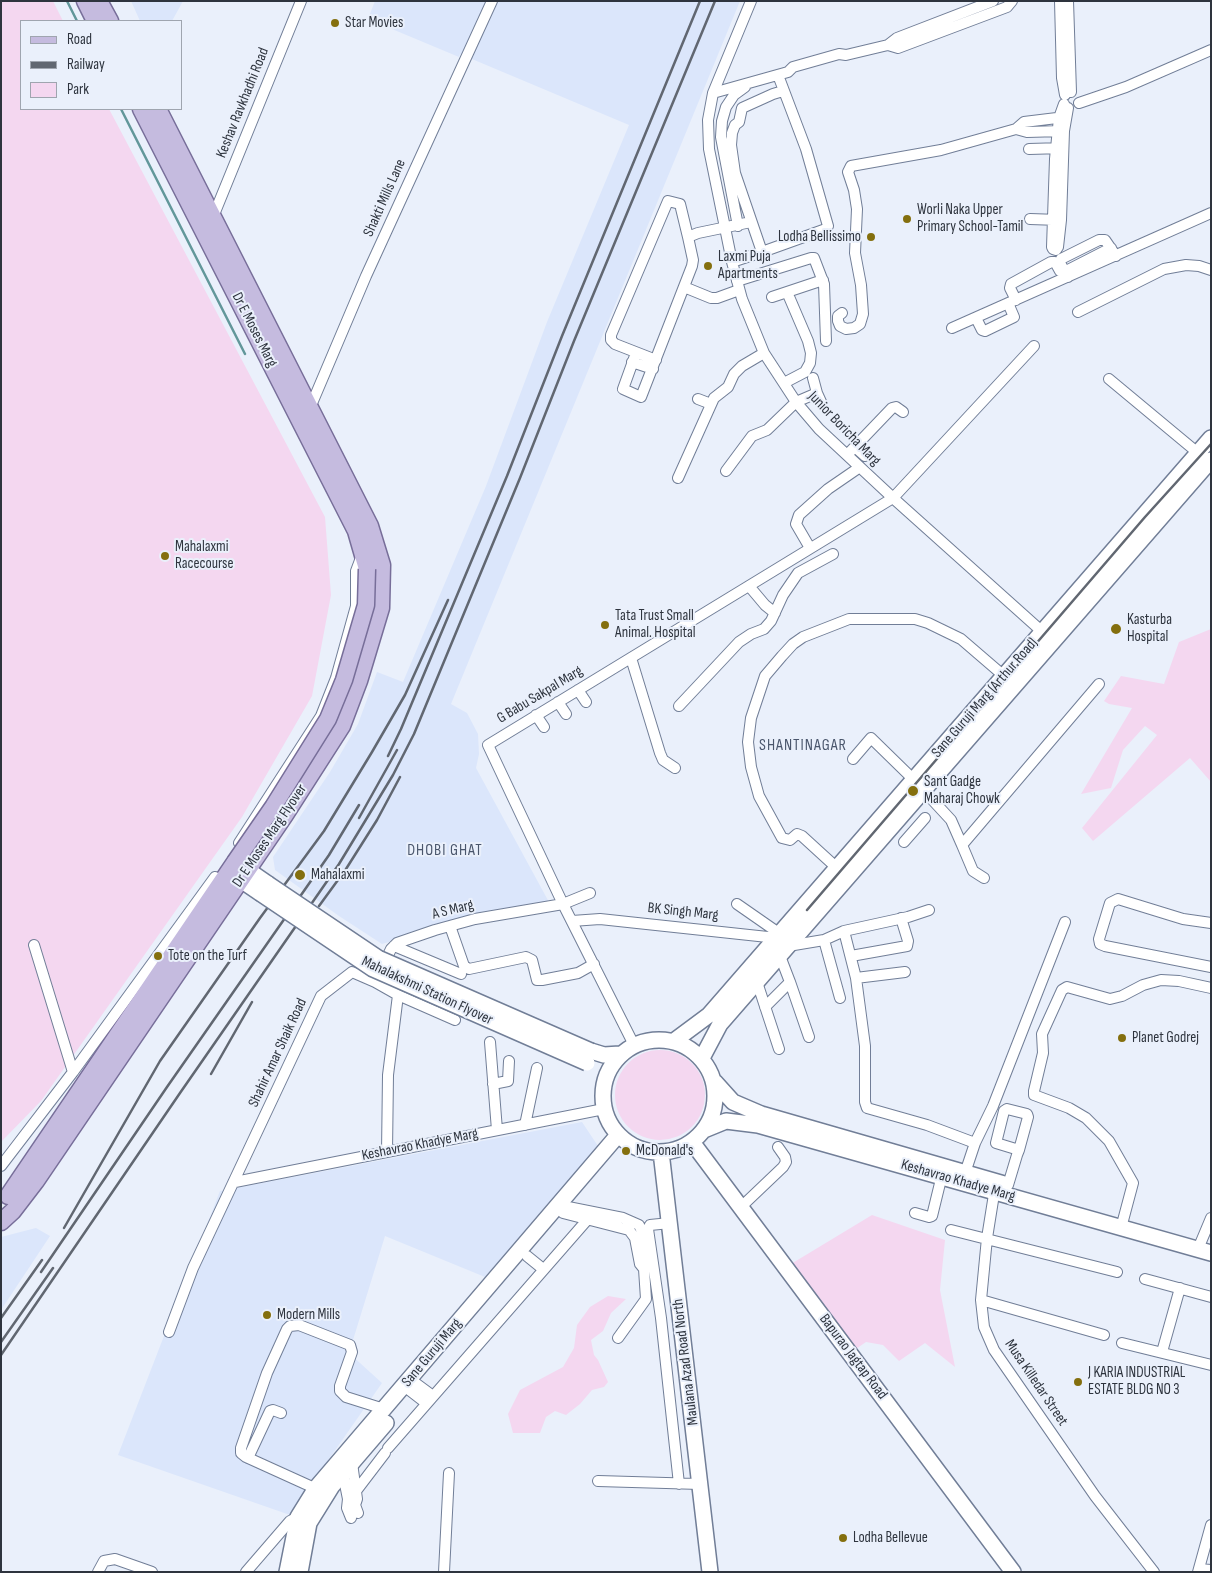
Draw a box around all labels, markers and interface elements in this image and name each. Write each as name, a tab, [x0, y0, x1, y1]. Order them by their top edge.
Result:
place label: Star Movies	[345, 14, 403, 32]
marker: Star Movies	[329, 17, 341, 29]
legend	[20, 20, 182, 110]
text: Road	[67, 30, 92, 49]
street label: Keshav Ravkhadhi Road	[213, 45, 273, 161]
text: Railway	[67, 55, 105, 74]
text: Park	[67, 80, 89, 99]
street label: Shakti Mills Lane	[360, 156, 410, 240]
place label: Worli Naka Upper Primary School-Tamil	[917, 201, 1023, 236]
marker: Worli Naka Upper Primary School-Tamil	[901, 213, 913, 225]
place label: Lodha Bellissimo	[778, 228, 861, 246]
marker: Lodha Bellissimo	[865, 231, 877, 243]
place label: Laxmi Puja Apartments	[718, 248, 778, 283]
marker: Laxmi Puja Apartments	[702, 260, 714, 272]
street label: Dr E Moses Marg	[227, 290, 281, 370]
street label: Junior Boricha Marg	[804, 388, 884, 470]
place label: Mahalaxmi Racecourse	[175, 538, 233, 573]
marker: Mahalaxmi Racecourse	[159, 550, 171, 562]
place label: Tata Trust Small Animal. Hospital	[615, 607, 696, 642]
place label: Kasturba Hospital	[1127, 611, 1172, 646]
marker: Tata Trust Small Animal. Hospital	[599, 619, 611, 631]
marker: Kasturba Hospital	[1109, 622, 1123, 636]
street label: Sane Guruji Marg (Arthur Road)	[928, 634, 1042, 762]
street label: G Babu Sakpal Marg	[494, 662, 586, 728]
district label: SHANTINAGAR	[758, 736, 848, 756]
place label: Sant Gadge Maharaj Chowk	[924, 773, 1000, 808]
street label: Dr E Moses Marg Flyover	[229, 781, 311, 891]
marker: Sant Gadge Maharaj Chowk	[906, 784, 920, 798]
district label: DHOBI GHAT	[406, 841, 484, 861]
place label: Mahalaxmi	[311, 866, 364, 884]
marker: Mahalaxmi	[293, 868, 307, 882]
street label: A S Marg	[430, 896, 476, 924]
street label: BK Singh Marg	[647, 899, 719, 925]
place label: Tote on the Turf	[168, 947, 247, 965]
marker: Tote on the Turf	[152, 950, 164, 962]
street label: Mahalakshmi Station Flyover	[358, 953, 496, 1029]
street label: Shahir Amar Shaik Road	[245, 996, 311, 1110]
place label: Planet Godrej	[1132, 1029, 1199, 1047]
marker: Planet Godrej	[1116, 1032, 1128, 1044]
street label: Keshavrao Khadye Marg	[360, 1125, 480, 1165]
place label: McDonald's	[636, 1142, 693, 1160]
marker: McDonald's	[620, 1145, 632, 1157]
street label: Keshavrao Khadye Marg	[899, 1156, 1017, 1206]
street label: Maulana Azad Road North	[669, 1298, 703, 1426]
place label: Modern Mills	[277, 1306, 340, 1324]
marker: Modern Mills	[261, 1309, 273, 1321]
street label: Bapurao Jagtap Road	[815, 1311, 891, 1403]
street label: Sane Guruji Marg	[398, 1315, 466, 1391]
street label: Musa Killedar Street	[1001, 1336, 1071, 1430]
place label: J KARIA INDUSTRIAL ESTATE BLDG NO 3	[1088, 1364, 1185, 1399]
marker: J KARIA INDUSTRIAL ESTATE BLDG NO 3	[1072, 1376, 1084, 1388]
place label: Lodha Bellevue	[853, 1529, 928, 1547]
marker: Lodha Bellevue	[837, 1532, 849, 1544]

